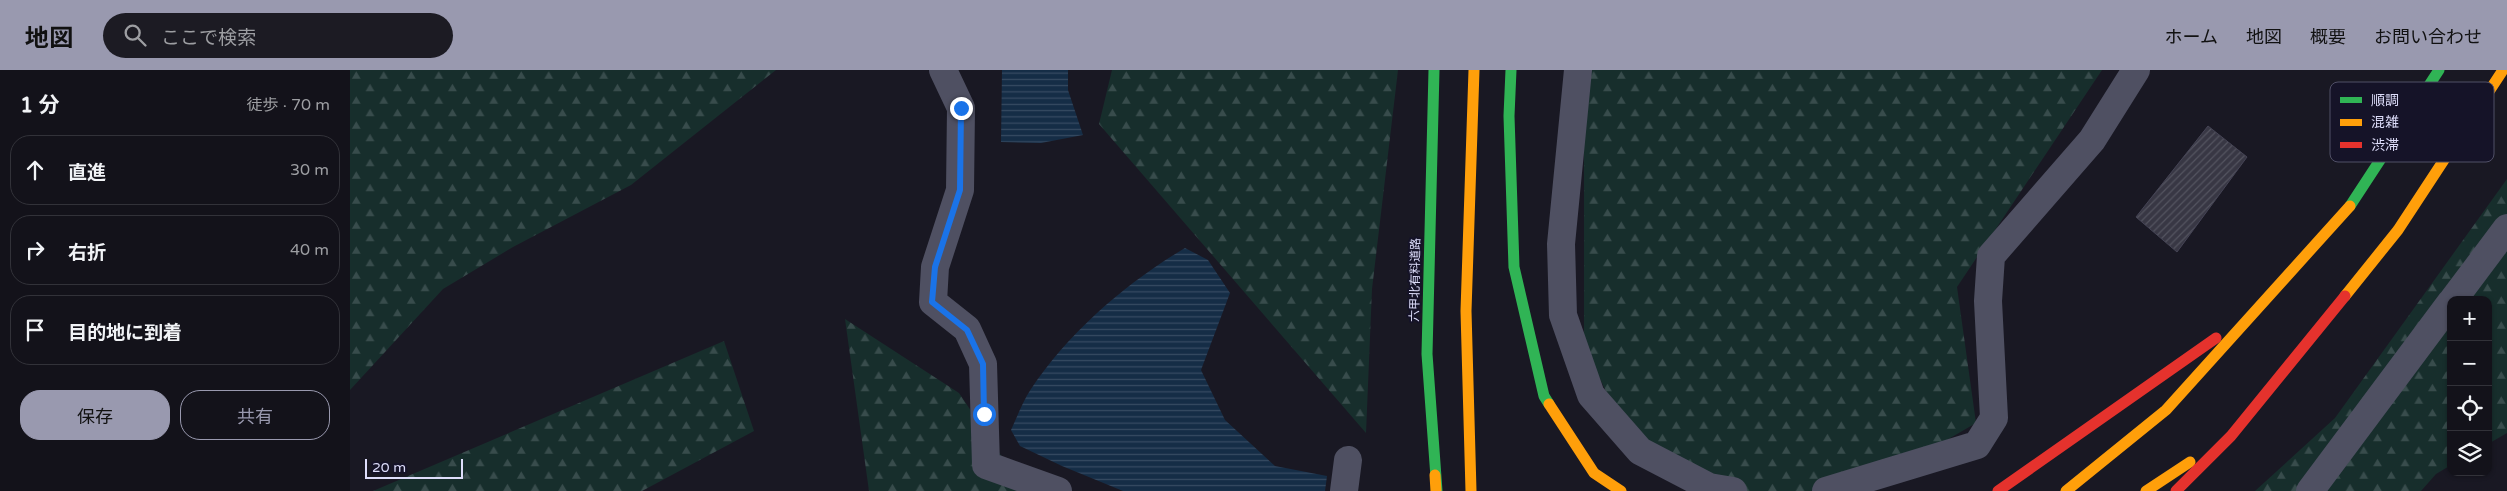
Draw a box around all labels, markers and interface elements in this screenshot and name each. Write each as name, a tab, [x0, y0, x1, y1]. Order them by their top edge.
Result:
search box	[103, 13, 453, 58]
icon: search	[121, 21, 149, 49]
text: 地図	[25, 24, 73, 53]
text: ホーム	[2165, 26, 2218, 48]
text: 地図	[2246, 26, 2282, 48]
text: 概要	[2310, 26, 2346, 48]
text: お問い合わせ	[2374, 26, 2482, 48]
text: ここで検索	[161, 27, 256, 49]
legend	[2330, 82, 2494, 162]
text: 順調	[2371, 92, 2399, 109]
text: 1 分	[20, 93, 60, 118]
text: 徒歩 · 70 m	[247, 95, 330, 115]
route end	[950, 97, 973, 120]
text: 混雑	[2371, 114, 2399, 131]
text: 渋滞	[2371, 137, 2399, 154]
icon: ahead	[21, 156, 49, 184]
text: 30 m	[290, 160, 329, 180]
text: 直進	[68, 162, 106, 184]
icon: right	[21, 236, 49, 264]
street label: 六甲北有料道路	[1407, 238, 1423, 322]
text: 40 m	[290, 240, 329, 260]
text: 右折	[68, 242, 106, 264]
map controls	[2447, 296, 2492, 476]
button: +	[2447, 296, 2492, 341]
icon: arrive	[21, 316, 49, 344]
text: 目的地に到着	[68, 322, 182, 344]
button: −	[2447, 341, 2492, 386]
button: locate	[2447, 386, 2492, 431]
button: 保存	[20, 390, 170, 440]
button: 共有	[180, 390, 330, 440]
route start	[973, 403, 996, 426]
button: layers	[2447, 431, 2492, 476]
scale bar	[365, 456, 462, 479]
text: 20 m	[372, 459, 406, 476]

